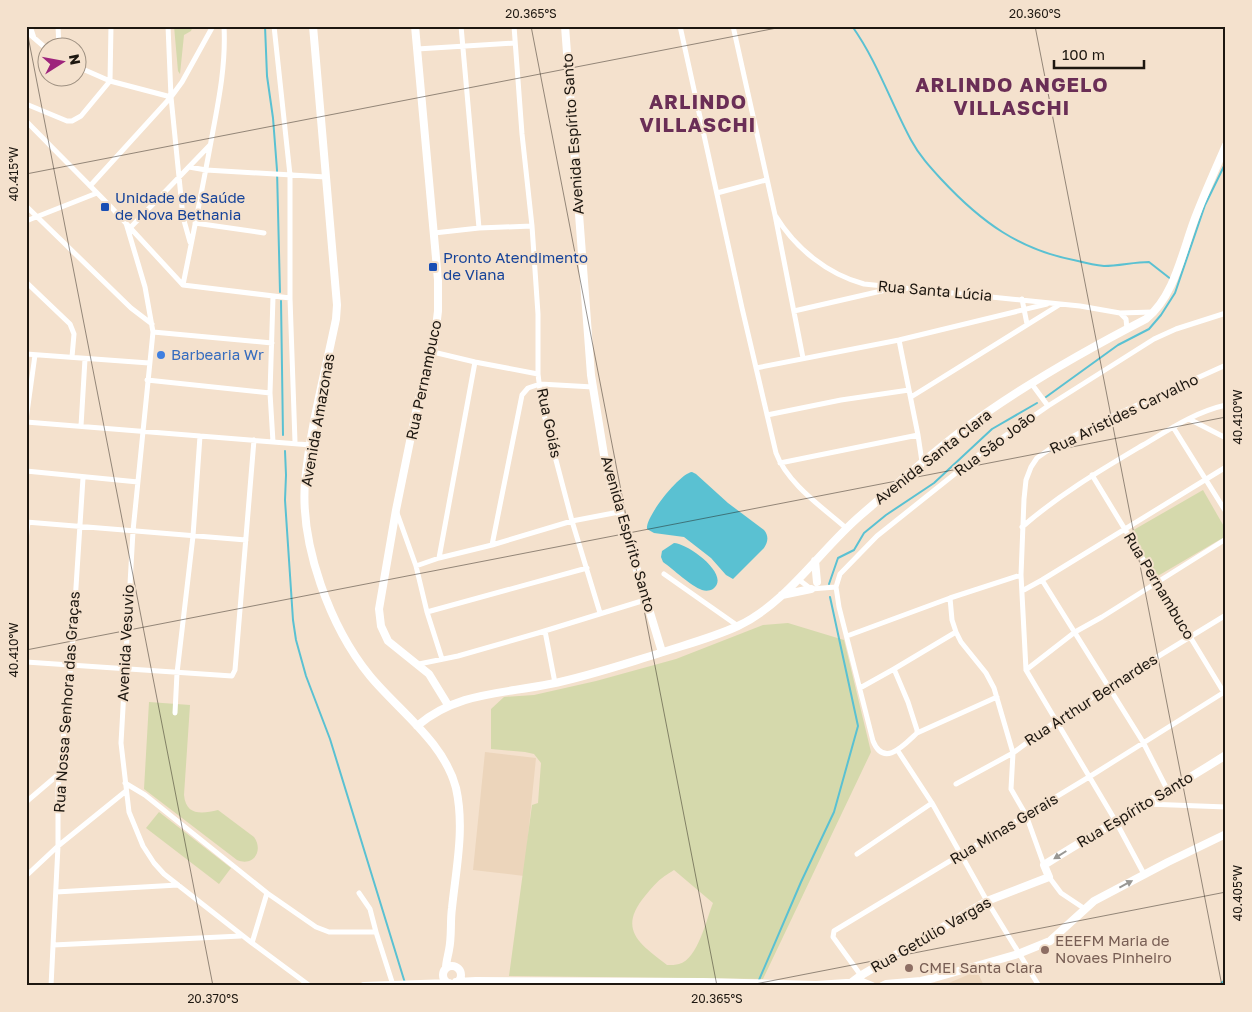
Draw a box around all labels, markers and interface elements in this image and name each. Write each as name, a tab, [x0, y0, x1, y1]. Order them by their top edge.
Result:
text: 20.365°S	[505, 6, 557, 21]
text: 20.360°S	[1009, 6, 1061, 21]
north arrow	[38, 38, 88, 88]
scale bar	[1054, 38, 1144, 70]
text: 100 m	[1062, 45, 1105, 63]
text: N	[66, 53, 85, 66]
street label: Avenida Espírito Santo	[557, 53, 587, 215]
district label: ARLINDO ANGELO VILLASCHI	[915, 72, 1109, 119]
district label: ARLINDO VILLASCHI	[640, 89, 756, 136]
text: 40.415°W	[6, 146, 21, 201]
place label: Unidade de Saúde de Nova Bethania	[115, 188, 246, 223]
marker: Unidade de Saúde de Nova Bethania	[99, 201, 111, 213]
place label: Pronto Atendimento de Viana	[443, 248, 588, 283]
marker: Pronto Atendimento de Viana	[427, 261, 439, 273]
street label: Rua Santa Lúcia	[877, 276, 993, 304]
street label: Rua Pernambuco	[402, 318, 444, 441]
place label: Barbearia Wr	[171, 345, 264, 363]
marker: Barbearia Wr	[155, 349, 167, 361]
street label: Avenida Amazonas	[296, 352, 338, 488]
street label: Rua Aristides Carvalho	[1046, 369, 1201, 457]
street label: Rua Goiás	[534, 386, 566, 460]
text: 40.410°W	[1230, 389, 1245, 445]
street label: Avenida Santa Clara	[870, 405, 995, 508]
street label: Rua São João	[950, 407, 1038, 480]
street label: Avenida Espírito Santo	[598, 453, 660, 614]
street label: Rua Pernambuco	[1121, 529, 1199, 642]
street label: Avenida Vesuvio	[113, 584, 137, 702]
street label: Rua Nossa Senhora das Graças	[49, 590, 83, 813]
text: 40.410°W	[6, 622, 21, 678]
street label: Rua Arthur Bernardes	[1020, 649, 1160, 749]
street label: Rua Espírito Santo	[1073, 767, 1196, 851]
street label: Rua Minas Gerais	[946, 789, 1061, 868]
one-way arrow	[1054, 850, 1067, 859]
text: 40.405°W	[1230, 864, 1245, 921]
one-way arrow	[1119, 880, 1134, 888]
street label: Rua Getúlio Vargas	[867, 892, 994, 976]
place label: EEEFM Maria de Novaes Pinheiro	[1055, 931, 1172, 966]
marker: EEEFM Maria de Novaes Pinheiro	[1039, 944, 1051, 956]
place label: CMEI Santa Clara	[919, 958, 1043, 976]
marker: CMEI Santa Clara	[903, 962, 915, 974]
text: 20.370°S	[187, 991, 239, 1006]
text: 20.365°S	[691, 991, 743, 1006]

